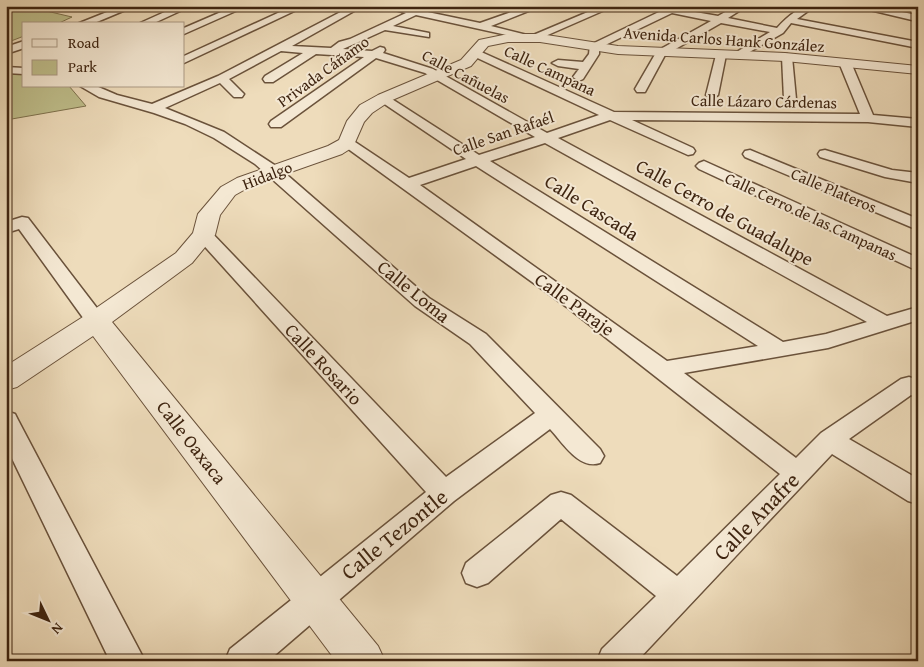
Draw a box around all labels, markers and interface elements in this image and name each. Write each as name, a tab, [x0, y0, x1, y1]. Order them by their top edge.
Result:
street label: Avenida Carlos Hank González	[623, 20, 825, 58]
legend	[22, 22, 185, 88]
street label: Privada Cáñamo	[272, 29, 374, 113]
text: Road	[68, 32, 99, 53]
street label: Calle Campana	[500, 38, 600, 102]
street label: Calle Cañuelas	[418, 43, 514, 109]
text: Park	[68, 56, 97, 77]
street label: Calle Lázaro Cárdenas	[691, 88, 837, 114]
street label: Calle San Rafaél	[449, 104, 557, 162]
street label: Calle Cerro de Guadalupe	[631, 151, 819, 273]
street label: Hidalgo	[239, 155, 295, 195]
street label: Calle Plateros	[787, 161, 881, 219]
street label: Calle Cerro de las Campanas	[721, 166, 901, 266]
street label: Calle Cascada	[539, 167, 645, 247]
street label: Calle Loma	[372, 253, 456, 329]
street label: Calle Paraje	[529, 265, 621, 343]
street label: Calle Rosario	[279, 317, 369, 411]
street label: Calle Oaxaca	[150, 394, 234, 490]
street label: Calle Anafre	[706, 465, 806, 567]
street label: Calle Tezontle	[334, 481, 454, 587]
north arrow	[22, 594, 72, 644]
text: N	[47, 619, 68, 640]

